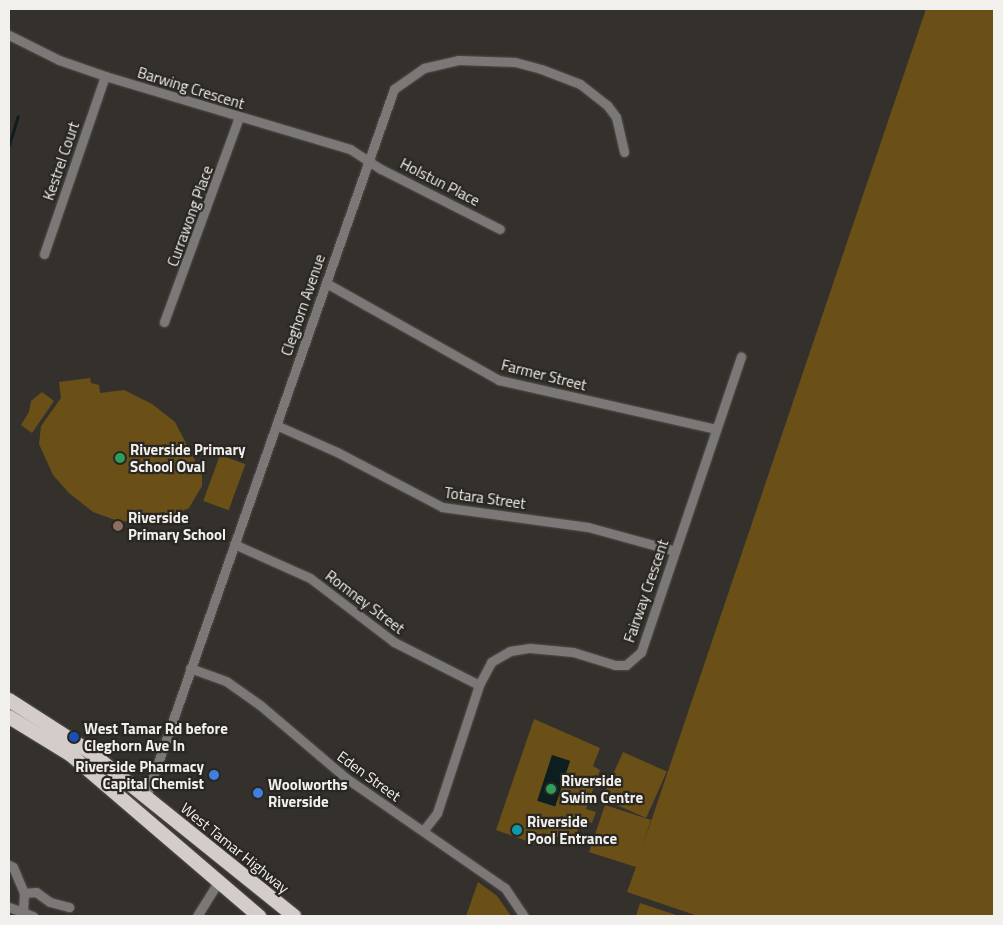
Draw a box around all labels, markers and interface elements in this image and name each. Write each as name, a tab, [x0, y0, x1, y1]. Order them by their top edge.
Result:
street label: Barwing Crescent	[135, 63, 247, 113]
street label: Kestrel Court	[39, 119, 83, 203]
street label: Holstun Place	[397, 154, 483, 210]
street label: Currawong Place	[163, 163, 217, 269]
street label: Cleghorn Avenue	[277, 252, 329, 358]
street label: Farmer Street	[499, 356, 589, 394]
place label: Riverside Primary School Oval	[130, 440, 246, 475]
marker: Riverside Primary School Oval	[114, 452, 126, 464]
street label: Totara Street	[443, 483, 527, 513]
place label: Riverside Primary School	[128, 508, 226, 543]
marker: Riverside Primary School	[112, 520, 124, 532]
street label: Fairway Crescent	[620, 537, 672, 645]
street label: Romney Street	[322, 566, 408, 638]
place label: West Tamar Rd before Cleghorn Ave In	[84, 719, 228, 754]
marker: West Tamar Rd before Cleghorn Ave In	[68, 731, 80, 743]
street label: Eden Street	[334, 747, 404, 805]
place label: Riverside Pharmacy Capital Chemist	[75, 757, 204, 792]
marker: Riverside Pharmacy Capital Chemist	[208, 769, 220, 781]
place label: Riverside Swim Centre	[561, 771, 643, 806]
place label: Woolworths Riverside	[268, 775, 348, 810]
marker: Riverside Swim Centre	[545, 783, 557, 795]
marker: Woolworths Riverside	[252, 787, 264, 799]
street label: West Tamar Highway	[177, 799, 293, 897]
place label: Riverside Pool Entrance	[527, 812, 617, 847]
marker: Riverside Pool Entrance	[511, 824, 523, 836]

